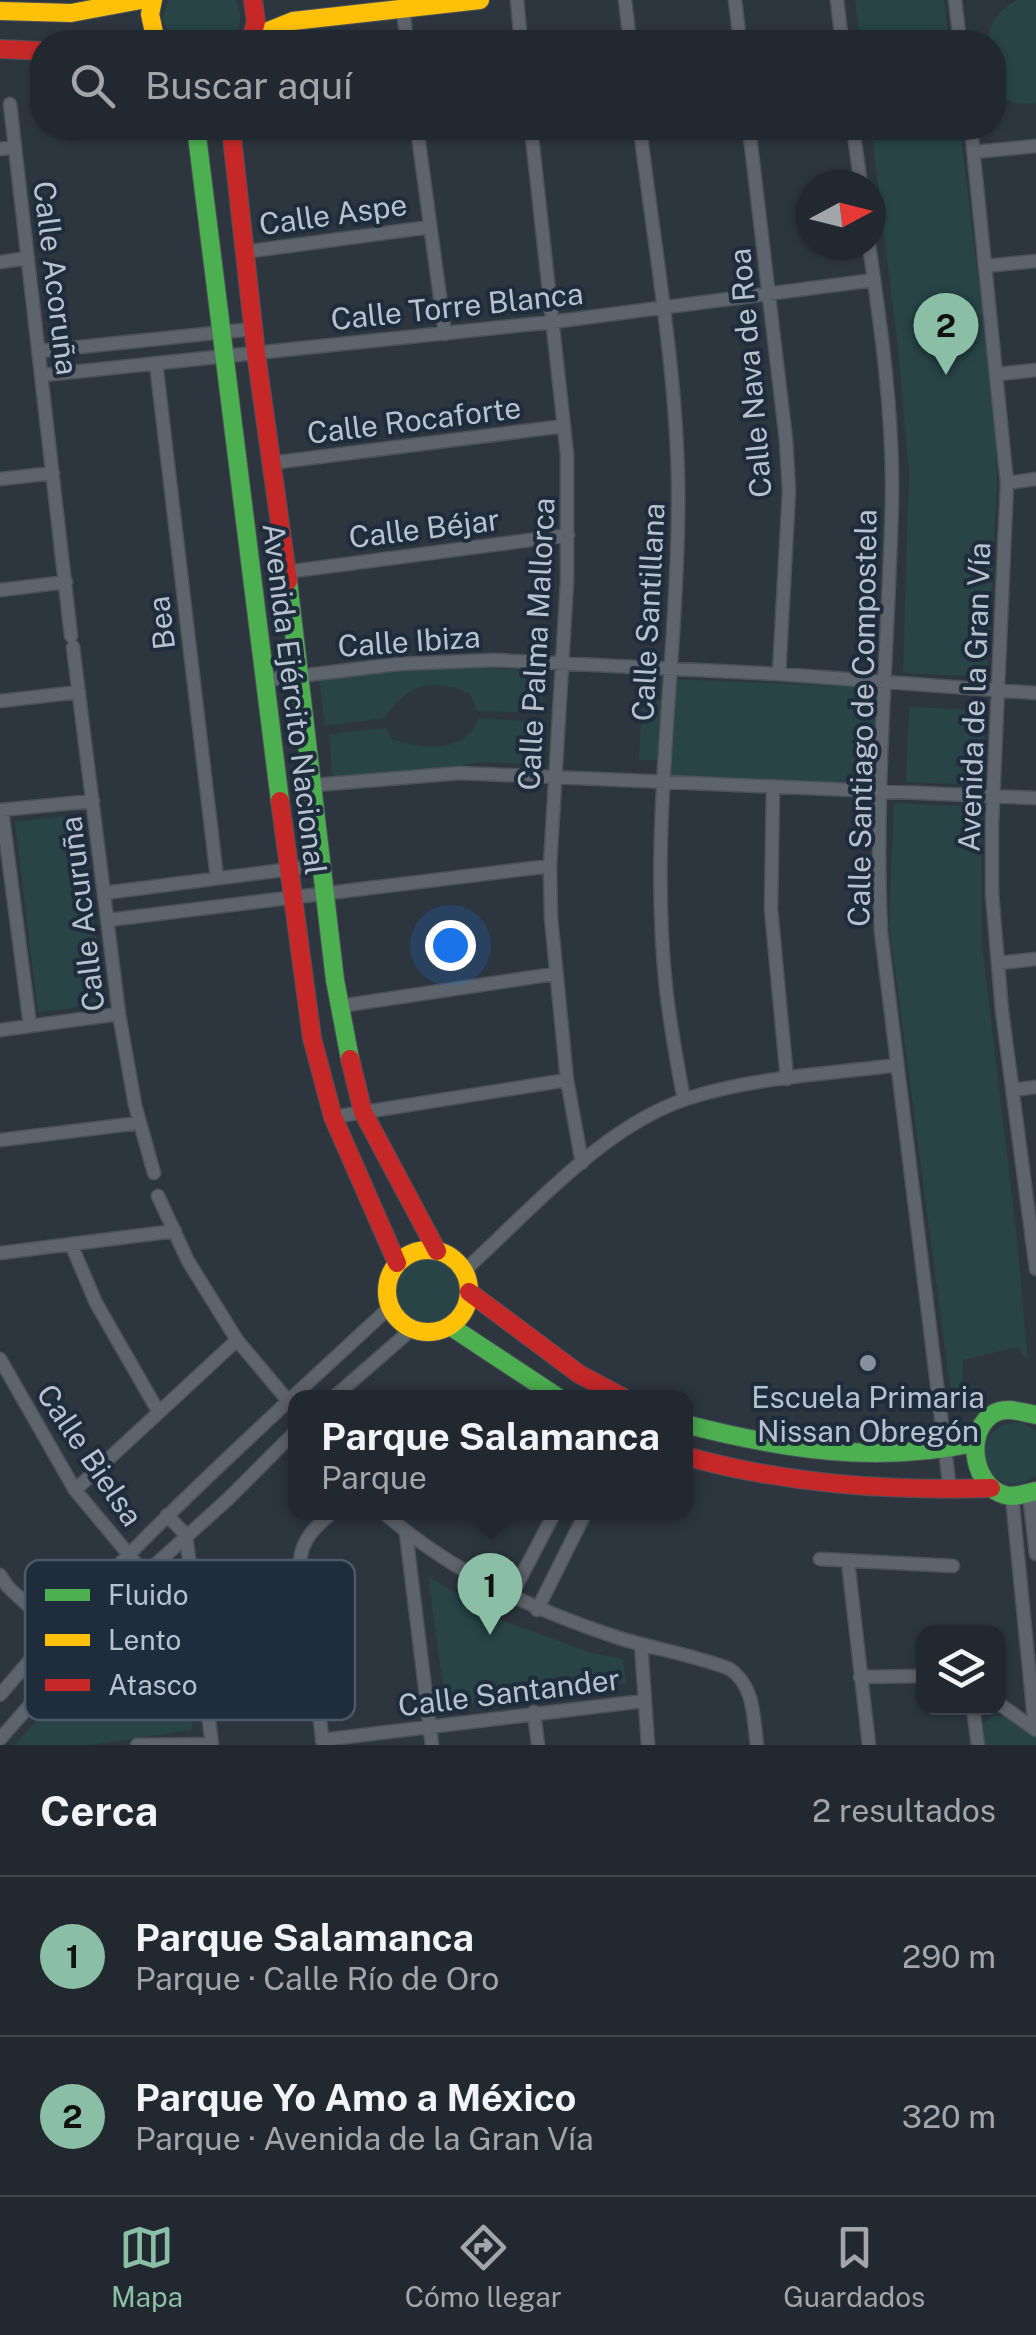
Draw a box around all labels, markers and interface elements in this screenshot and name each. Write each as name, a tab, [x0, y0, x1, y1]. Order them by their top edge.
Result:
search box	[30, 30, 1006, 140]
icon: search	[65, 58, 120, 113]
text: Buscar aquí	[145, 63, 352, 108]
north arrow	[796, 170, 886, 260]
street label: Calle Acoruña	[26, 179, 86, 377]
street label: Calle Aspe	[257, 186, 409, 242]
street label: Calle Nava de Roa	[721, 247, 779, 499]
street label: Calle Torre Blanca	[329, 275, 585, 337]
pin: 2	[914, 292, 978, 375]
street label: Calle Rocaforte	[305, 389, 523, 451]
street label: Calle Palma Mallorca	[510, 497, 562, 791]
street label: Calle Béjar	[347, 501, 501, 555]
street label: Calle Santillana	[624, 502, 672, 722]
street label: Calle Santiago de Compostela	[840, 509, 884, 927]
street label: Avenida Ejército Nacional	[256, 521, 334, 877]
street label: Avenida de la Gran Vía	[951, 542, 997, 852]
street label: Bea	[140, 594, 182, 652]
street label: Calle Ibiza	[336, 618, 482, 664]
street label: Calle Acuruña	[52, 815, 112, 1013]
your location	[425, 920, 476, 971]
marker: Escuela Primaria Nissan Obregón	[857, 1352, 879, 1374]
street label: Calle Bielsa	[29, 1377, 151, 1533]
place label: Escuela Primaria Nissan Obregón	[751, 1379, 985, 1449]
popup	[288, 1390, 693, 1520]
text: Parque Salamanca	[321, 1414, 660, 1459]
text: Parque	[321, 1459, 427, 1496]
pin: 1	[458, 1552, 522, 1635]
legend	[25, 1560, 355, 1720]
text: Fluido	[108, 1578, 189, 1611]
text: Lento	[108, 1623, 181, 1656]
map controls	[916, 1625, 1006, 1715]
button: layers	[916, 1625, 1006, 1715]
street label: Calle Santander	[396, 1661, 622, 1723]
text: Atasco	[108, 1668, 198, 1701]
text: Cerca	[40, 1786, 158, 1835]
text: 2 resultados	[812, 1792, 996, 1829]
text: Parque Salamanca	[135, 1915, 474, 1960]
text: 1	[66, 1938, 79, 1975]
text: 290 m	[902, 1938, 996, 1975]
text: Parque · Calle Río de Oro	[135, 1960, 499, 1997]
text: Parque Yo Amo a México	[135, 2075, 576, 2120]
text: 2	[62, 2098, 83, 2135]
text: 320 m	[902, 2098, 996, 2135]
text: Parque · Avenida de la Gran Vía	[135, 2120, 594, 2157]
tab: Mapa	[111, 2220, 183, 2313]
tab: Cómo llegar	[405, 2220, 562, 2313]
tab: Guardados	[783, 2220, 925, 2313]

